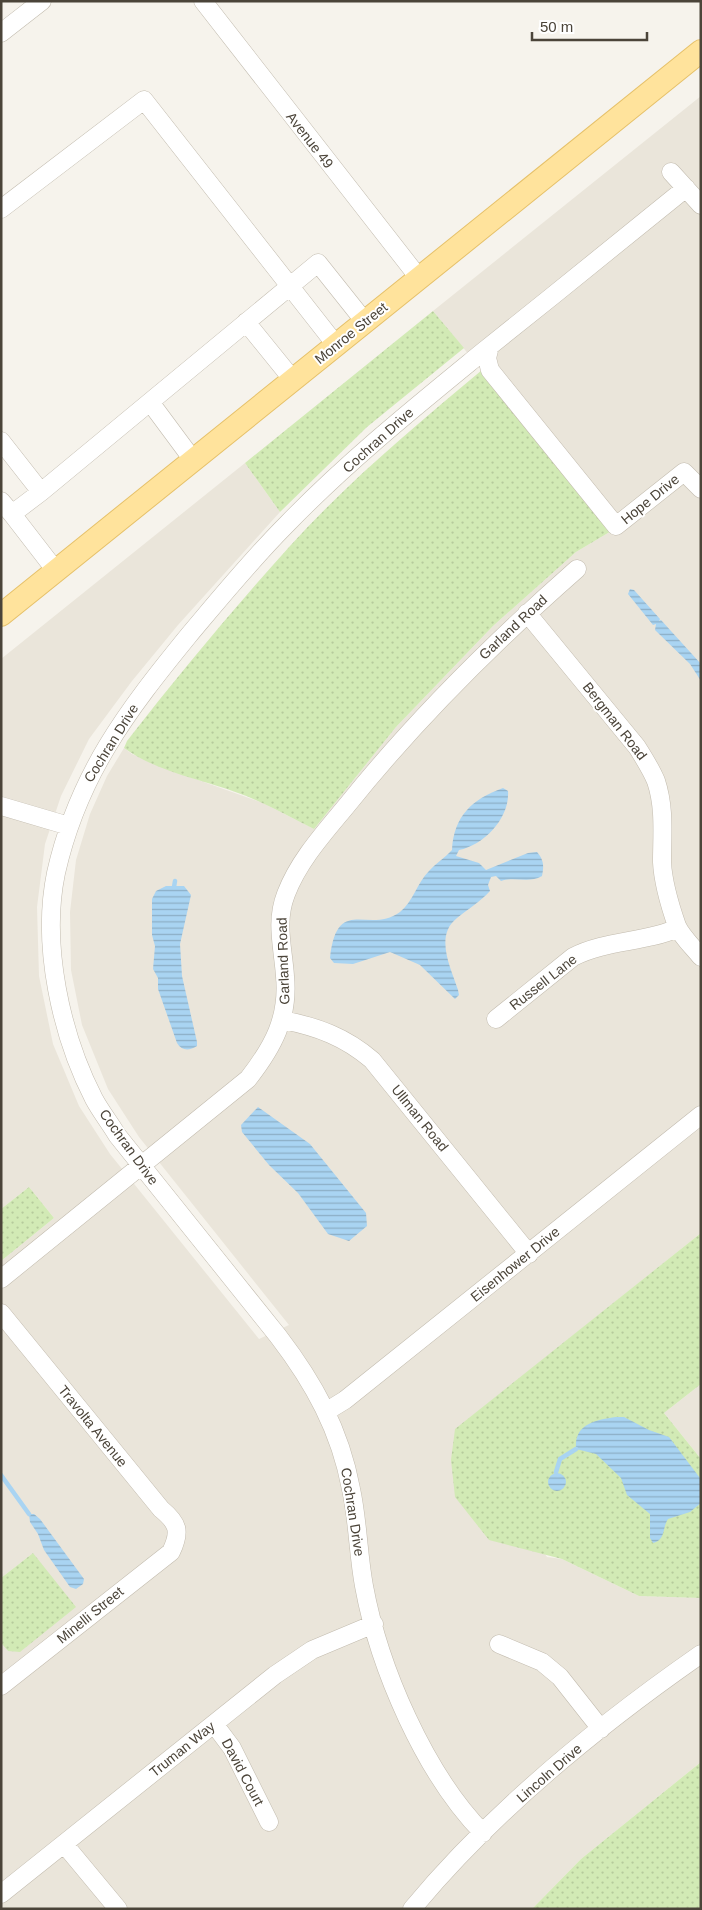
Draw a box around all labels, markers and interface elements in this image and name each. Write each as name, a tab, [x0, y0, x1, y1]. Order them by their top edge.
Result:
scale bar	[532, 10, 647, 42]
text: 50 m	[540, 18, 573, 35]
street label: Avenue 49	[283, 109, 337, 171]
street label: Monroe Street	[311, 299, 391, 367]
street label: Cochran Drive	[339, 404, 417, 476]
street label: Hope Drive	[618, 471, 682, 527]
street label: Garland Road	[476, 591, 550, 663]
street label: Bergman Road	[580, 679, 650, 763]
street label: Cochran Drive	[81, 701, 142, 785]
street label: Garland Road	[273, 917, 293, 1005]
street label: Russell Lane	[506, 951, 580, 1013]
street label: Ullman Road	[388, 1082, 452, 1154]
street label: Cochran Drive	[96, 1106, 162, 1188]
street label: Eisenhower Drive	[467, 1223, 563, 1305]
street label: Travolta Avenue	[55, 1382, 131, 1470]
street label: Cochran Drive	[338, 1467, 368, 1558]
street label: Minelli Street	[54, 1583, 127, 1647]
street label: Truman Way	[146, 1718, 218, 1780]
street label: David Court	[219, 1736, 267, 1808]
street label: Lincoln Drive	[513, 1740, 585, 1806]

